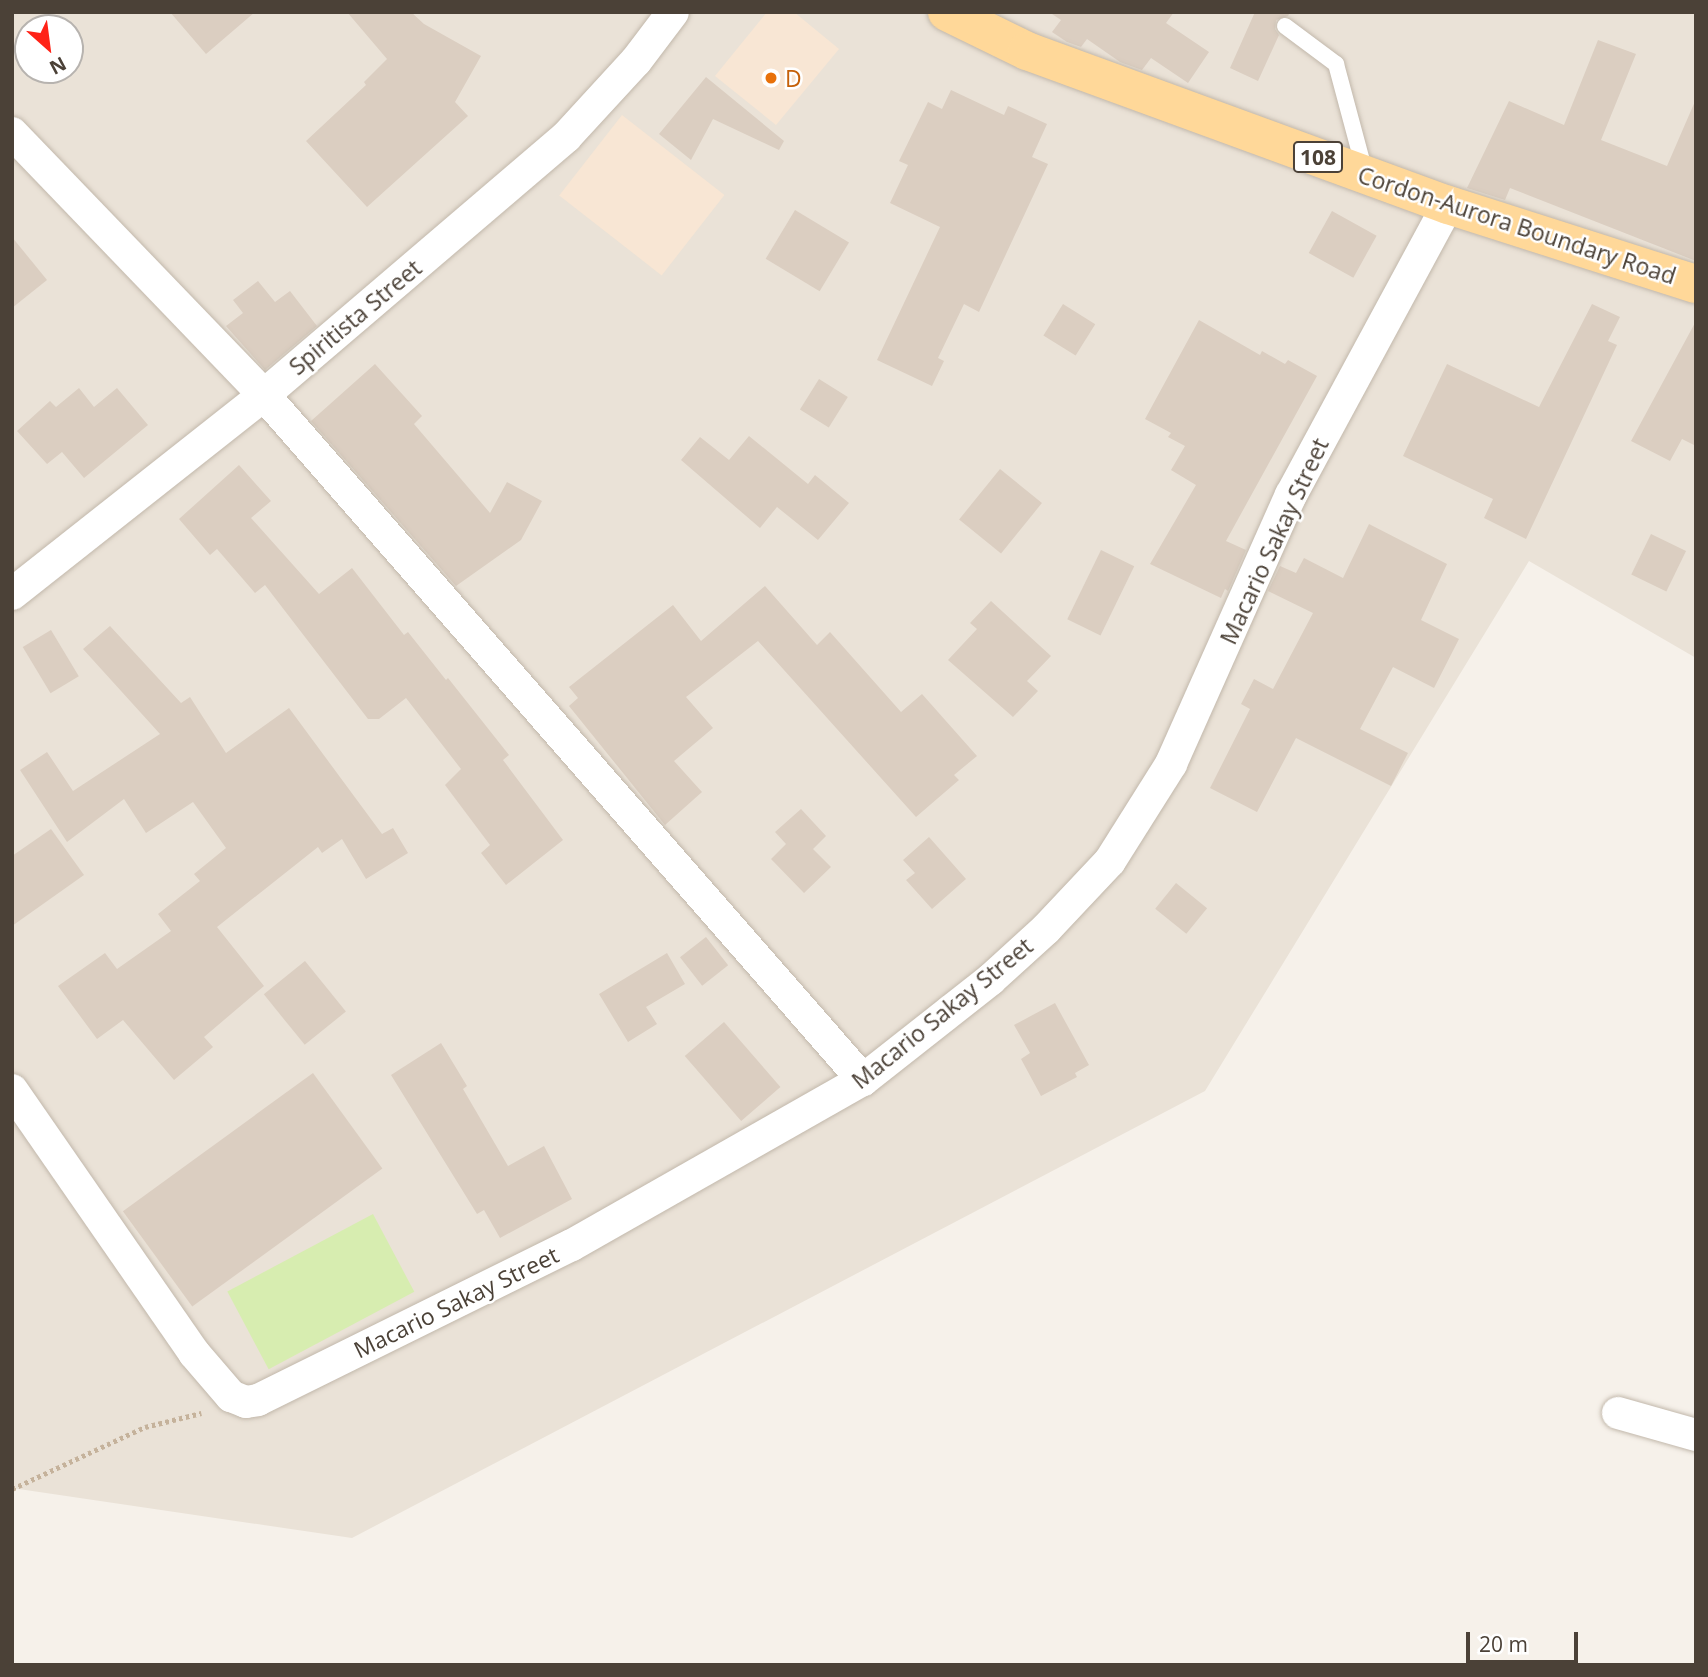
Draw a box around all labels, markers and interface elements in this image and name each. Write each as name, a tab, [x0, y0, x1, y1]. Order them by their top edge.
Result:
north arrow	[14, 14, 84, 84]
text: N	[45, 51, 71, 81]
place label: D	[785, 64, 802, 92]
marker: D	[763, 70, 779, 86]
road number: 108	[1292, 140, 1344, 174]
street label: Cordon-Aurora Boundary Road	[1355, 160, 1679, 290]
street label: Spiritista Street	[283, 254, 427, 380]
street label: Macario Sakay Street	[1214, 434, 1334, 648]
street label: Macario Sakay Street	[846, 932, 1038, 1094]
street label: Macario Sakay Street	[349, 1240, 563, 1364]
scale bar	[1470, 1618, 1582, 1662]
text: 20 m	[1479, 1630, 1528, 1658]

